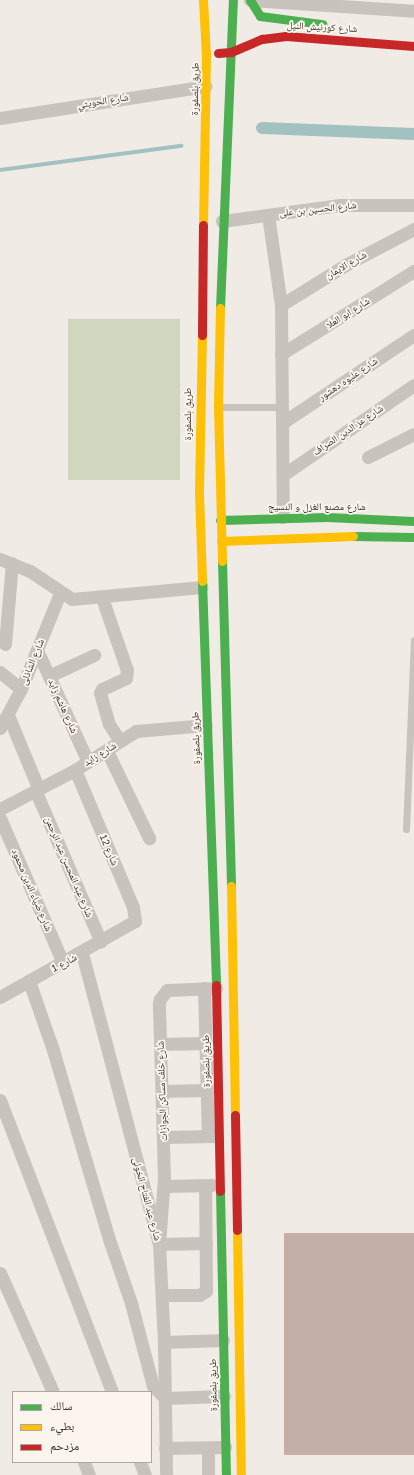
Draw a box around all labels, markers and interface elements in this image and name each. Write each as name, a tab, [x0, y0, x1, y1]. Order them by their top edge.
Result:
street label: شارع كورنيش النيل	[286, 19, 358, 35]
street label: طريق بلصفورة	[189, 63, 201, 115]
street label: شارع الحويتي	[77, 91, 129, 111]
street label: شارع الحسين بن على	[279, 199, 357, 219]
street label: شارع الايمان	[323, 248, 369, 282]
street label: شارع ابو العلا	[324, 295, 372, 331]
street label: شارع عليوه دهشور	[316, 355, 380, 403]
street label: طريق بلصفورة	[182, 388, 194, 440]
street label: شارع عز الدين الصراف	[311, 402, 385, 458]
street label: شارع مصنع الغزل و النسيج	[268, 501, 366, 513]
street label: شارع الشاذلى	[17, 637, 47, 687]
street label: شارع هاشم زايد	[46, 677, 80, 735]
street label: طريق بلصفورة	[189, 711, 203, 765]
street label: شارع زايد	[81, 739, 119, 769]
street label: شارع عبد المحسن عبد الرحمن	[42, 815, 96, 919]
street label: شارع 12	[97, 833, 121, 867]
street label: شارع ضياء الدين محمود	[9, 847, 55, 933]
street label: شارع 1	[49, 951, 79, 975]
street label: طريق بلصفورة	[200, 1035, 212, 1087]
street label: شارع خلف مساكن الجوازات	[154, 1041, 170, 1141]
street label: شارع عبد الفتاح الخولى	[130, 1156, 164, 1242]
street label: طريق بلصفورة	[207, 1359, 219, 1411]
legend	[12, 1391, 152, 1463]
text: سالك	[50, 1399, 72, 1413]
text: بطيء	[50, 1419, 74, 1433]
text: مزدحم	[50, 1439, 79, 1453]

